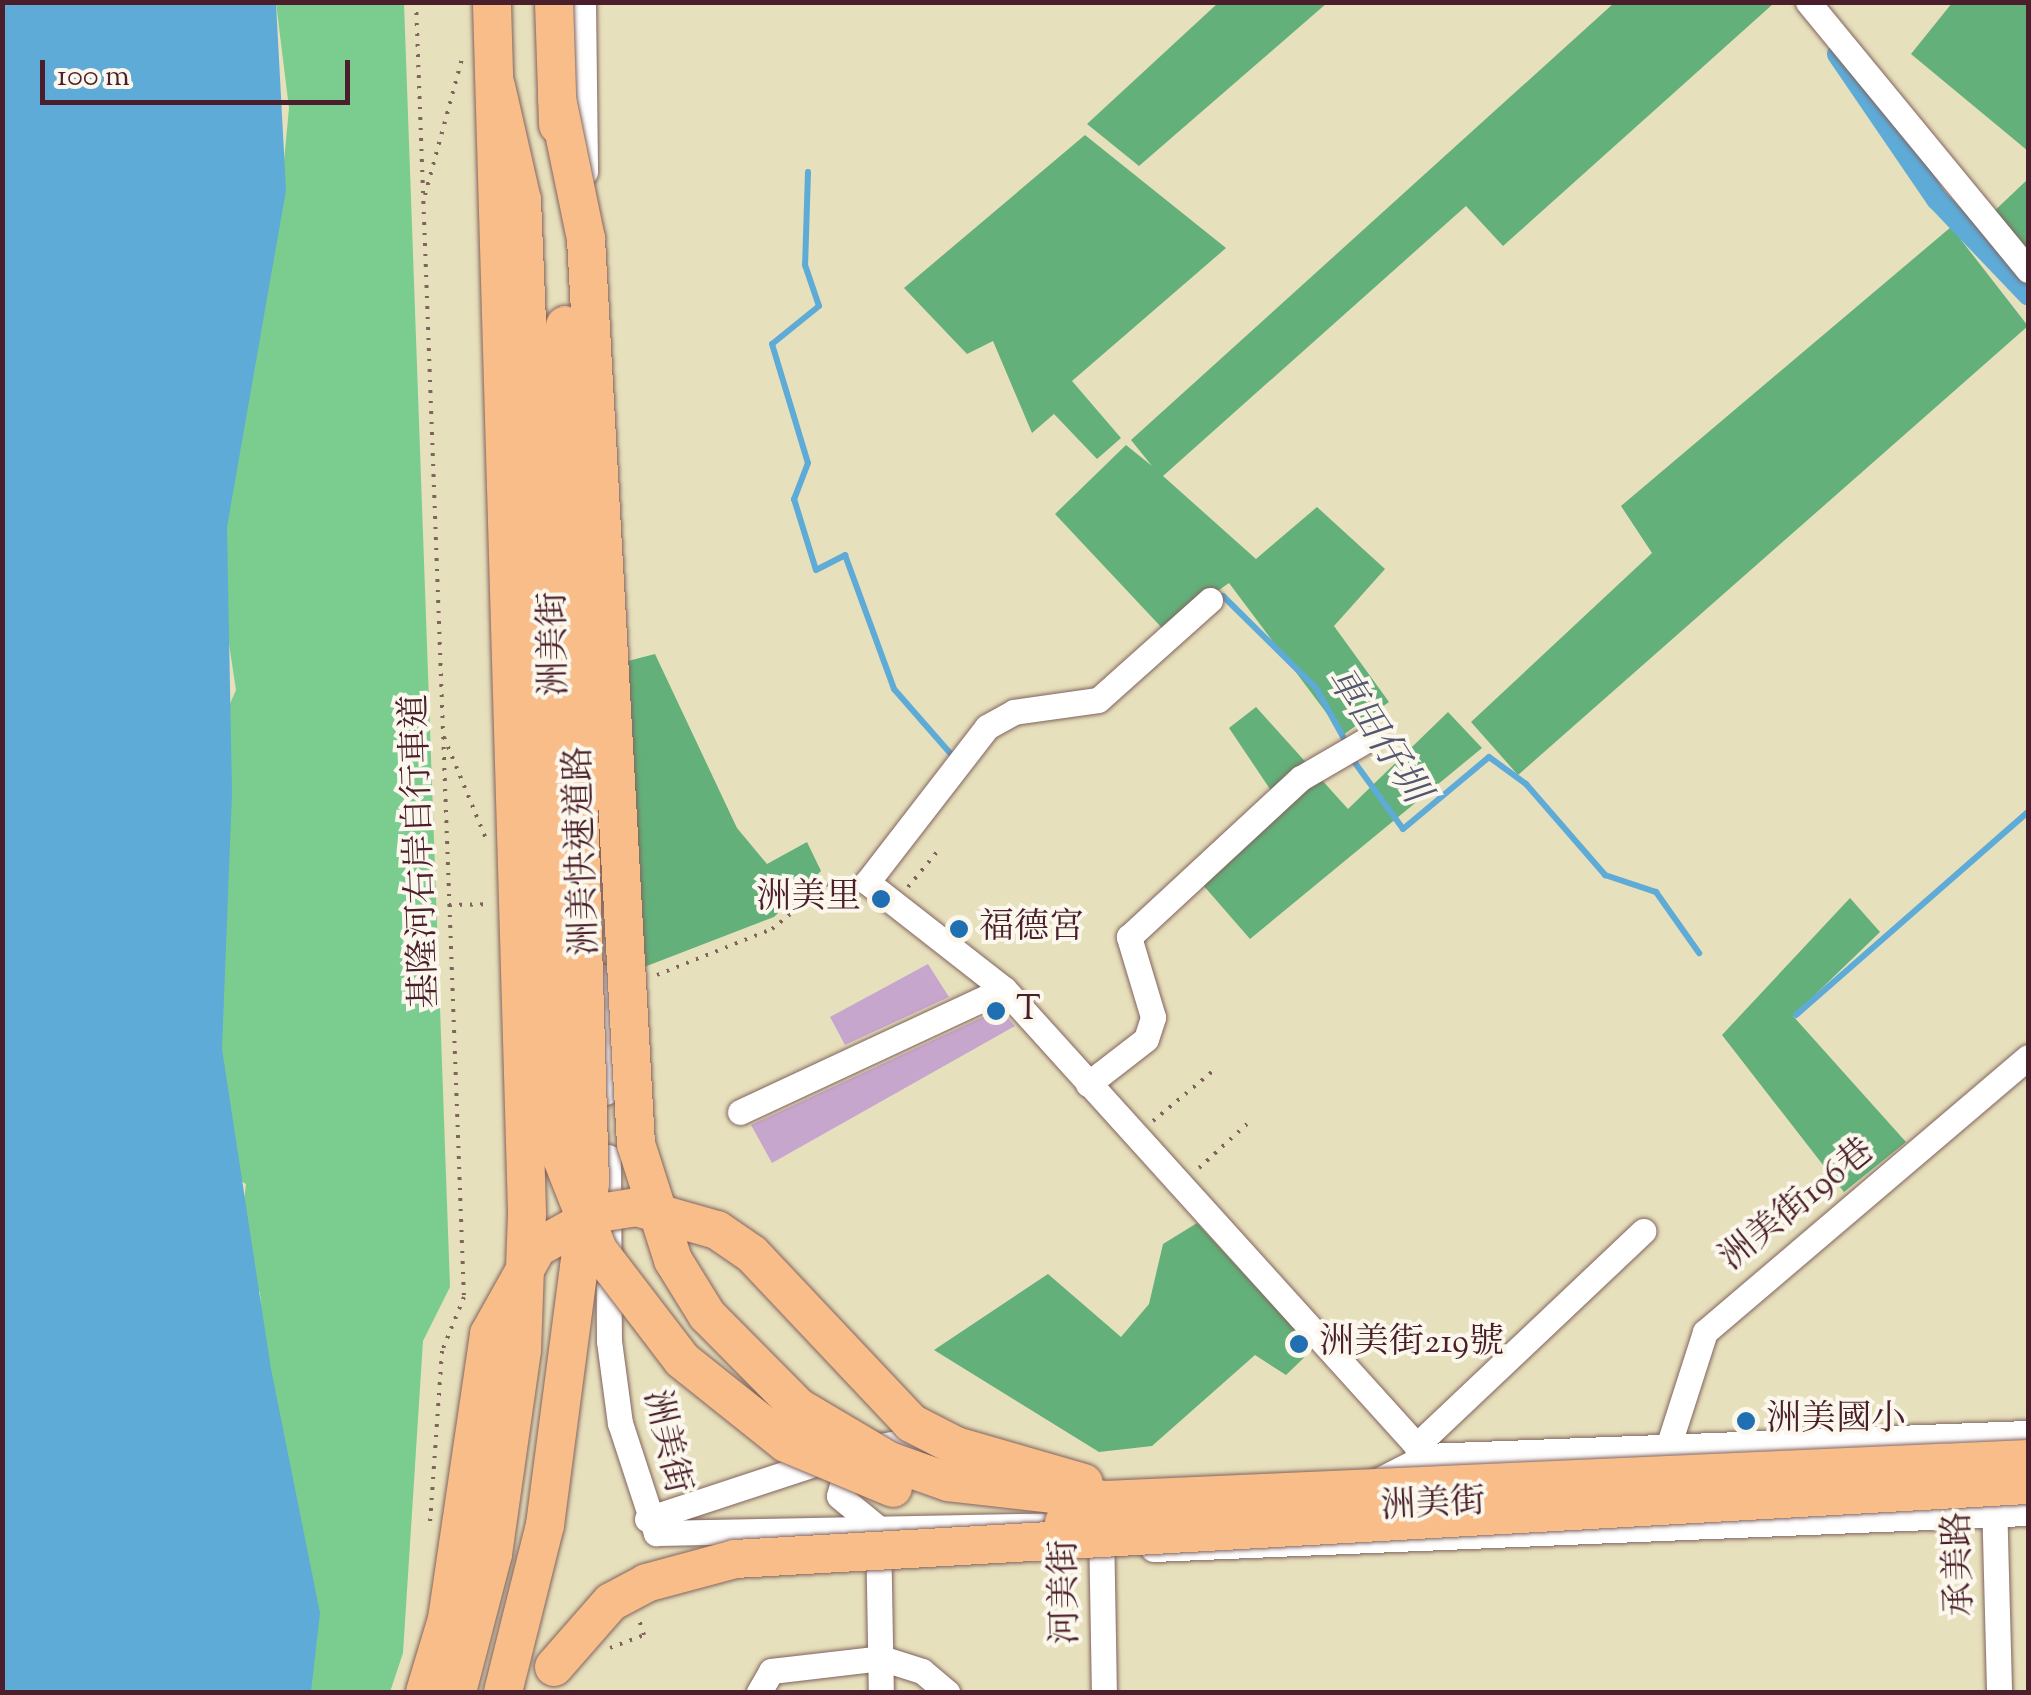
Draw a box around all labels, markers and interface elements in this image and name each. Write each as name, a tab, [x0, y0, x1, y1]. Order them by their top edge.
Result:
scale bar	[45, 40, 355, 102]
text: 100 m	[57, 56, 130, 99]
street label: 洲美街	[534, 591, 578, 697]
water label: 車田仔圳	[1314, 660, 1436, 812]
street label: 基隆河右岸自行車道	[396, 693, 448, 1009]
street label: 洲美快速道路	[559, 745, 609, 957]
place label: 洲美里	[756, 878, 861, 920]
marker: 洲美里	[870, 888, 892, 910]
place label: 福德宮	[979, 908, 1084, 950]
marker: 福德宮	[948, 918, 970, 940]
place label: T	[1016, 990, 1041, 1032]
marker: T	[985, 1000, 1007, 1022]
street label: 洲美街196巷	[1713, 1131, 1883, 1281]
place label: 洲美街219號	[1319, 1323, 1504, 1365]
marker: 洲美街219號	[1288, 1333, 1310, 1355]
street label: 洲美街	[633, 1386, 697, 1498]
place label: 洲美國小	[1766, 1400, 1906, 1442]
marker: 洲美國小	[1735, 1410, 1757, 1432]
street label: 洲美街	[1379, 1482, 1487, 1530]
street label: 承美路	[1938, 1511, 1984, 1617]
street label: 河美街	[1045, 1539, 1089, 1645]

